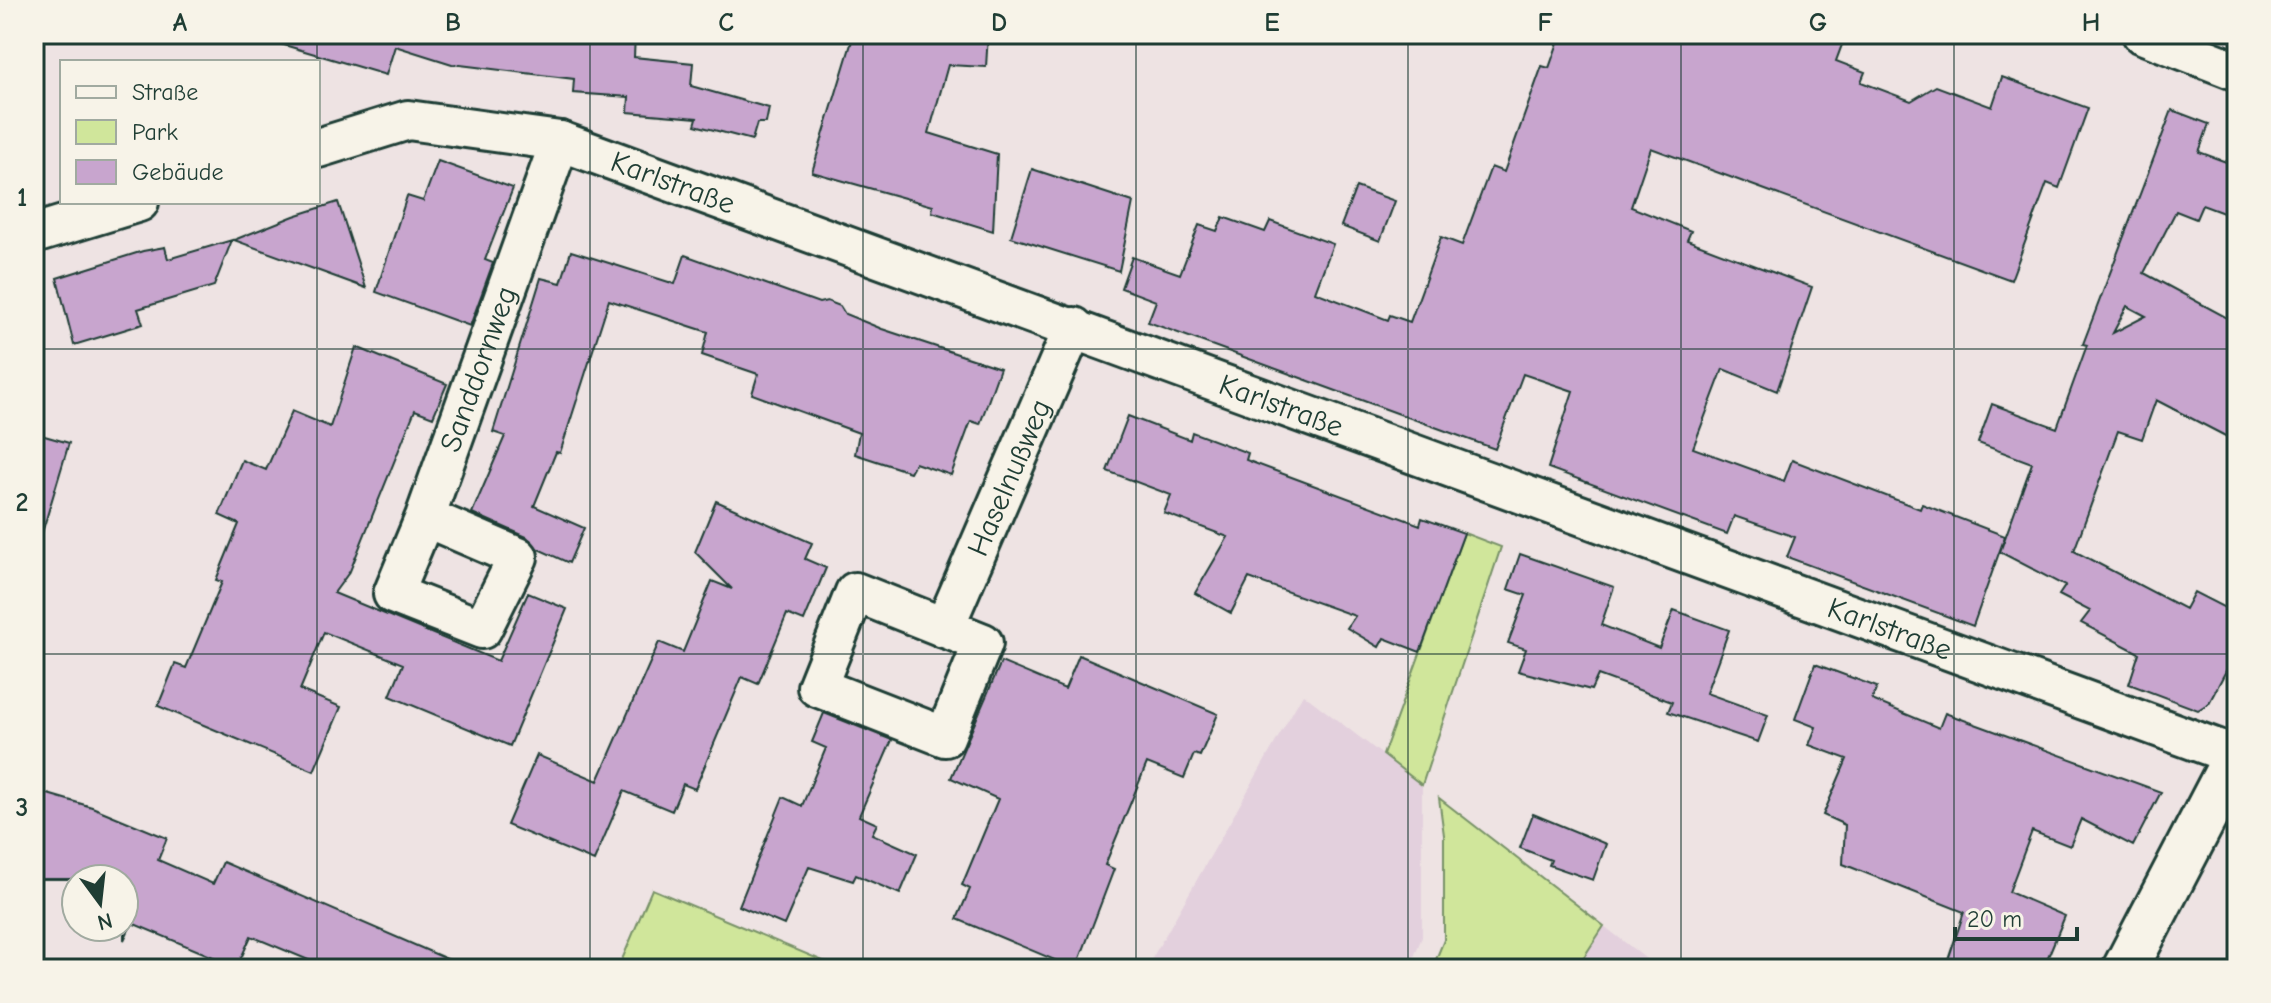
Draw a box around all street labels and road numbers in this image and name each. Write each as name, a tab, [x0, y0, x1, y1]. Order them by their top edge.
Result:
street label: Karlstraße	[606, 144, 740, 221]
street label: Sanddornweg	[432, 282, 524, 456]
street label: Karlstraße	[1215, 367, 1348, 444]
street label: Haselnußweg	[960, 394, 1058, 561]
street label: Karlstraße	[1823, 590, 1957, 667]

